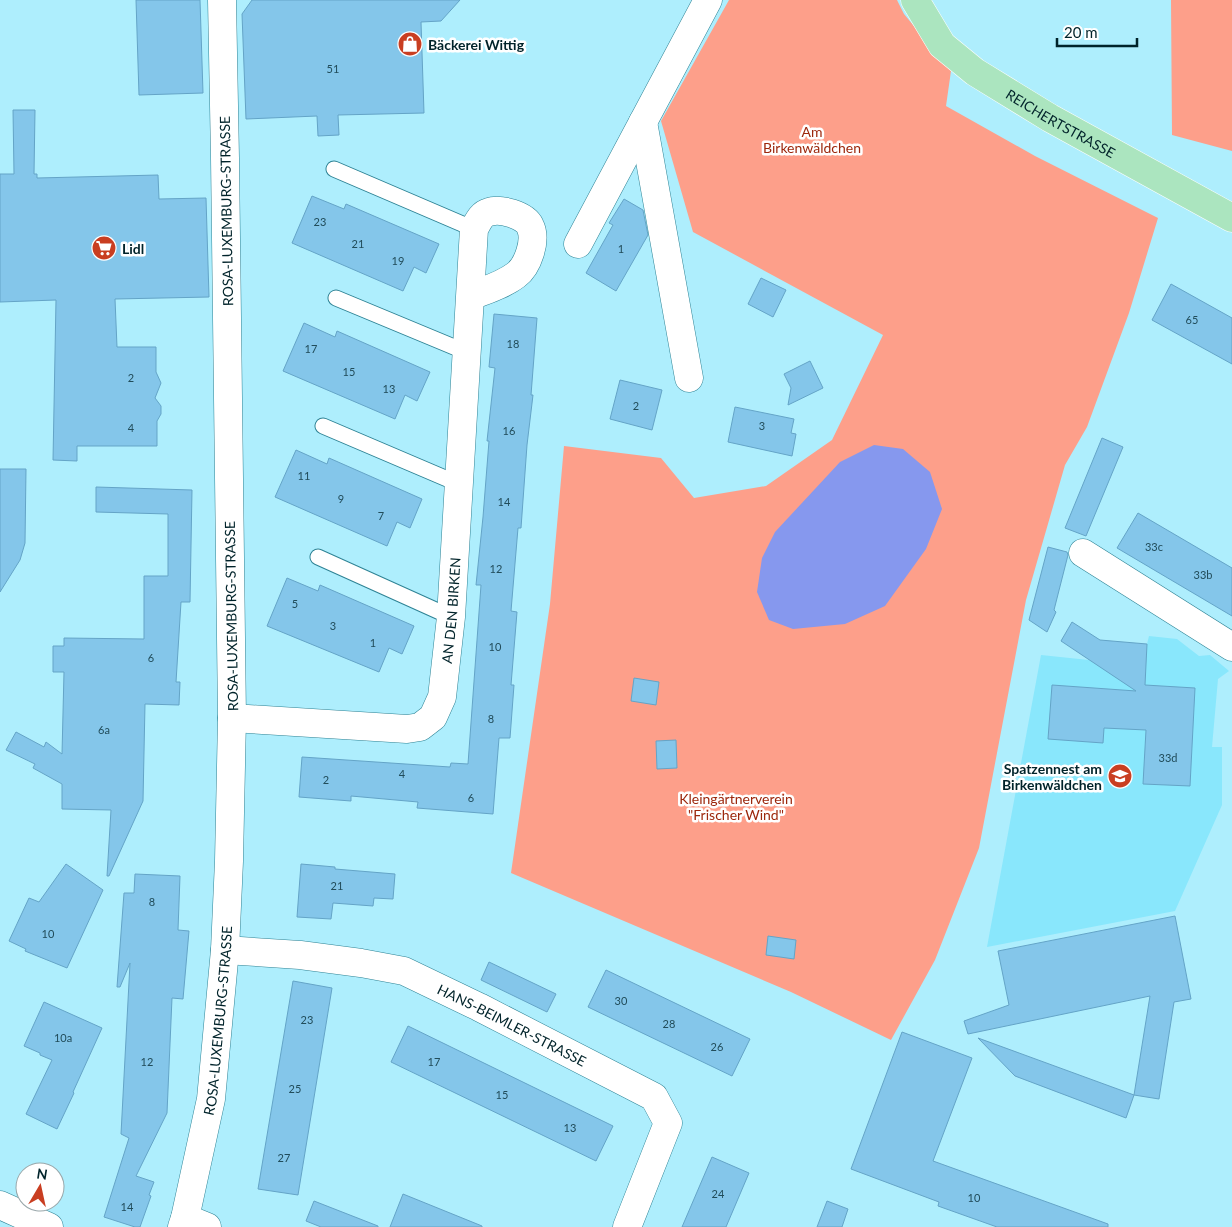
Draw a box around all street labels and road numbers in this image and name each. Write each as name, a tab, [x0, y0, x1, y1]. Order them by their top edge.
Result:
street label: REICHERTSTRASSE	[1003, 85, 1118, 161]
street label: ROSA-LUXEMBURG-STRASSE	[216, 116, 236, 306]
street label: ROSA-LUXEMBURG-STRASSE	[221, 521, 241, 711]
street label: AN DEN BIRKEN	[437, 557, 463, 664]
street label: ROSA-LUXEMBURG-STRASSE	[199, 925, 235, 1117]
street label: HANS-BEIMLER-STRASSE	[435, 980, 589, 1069]

